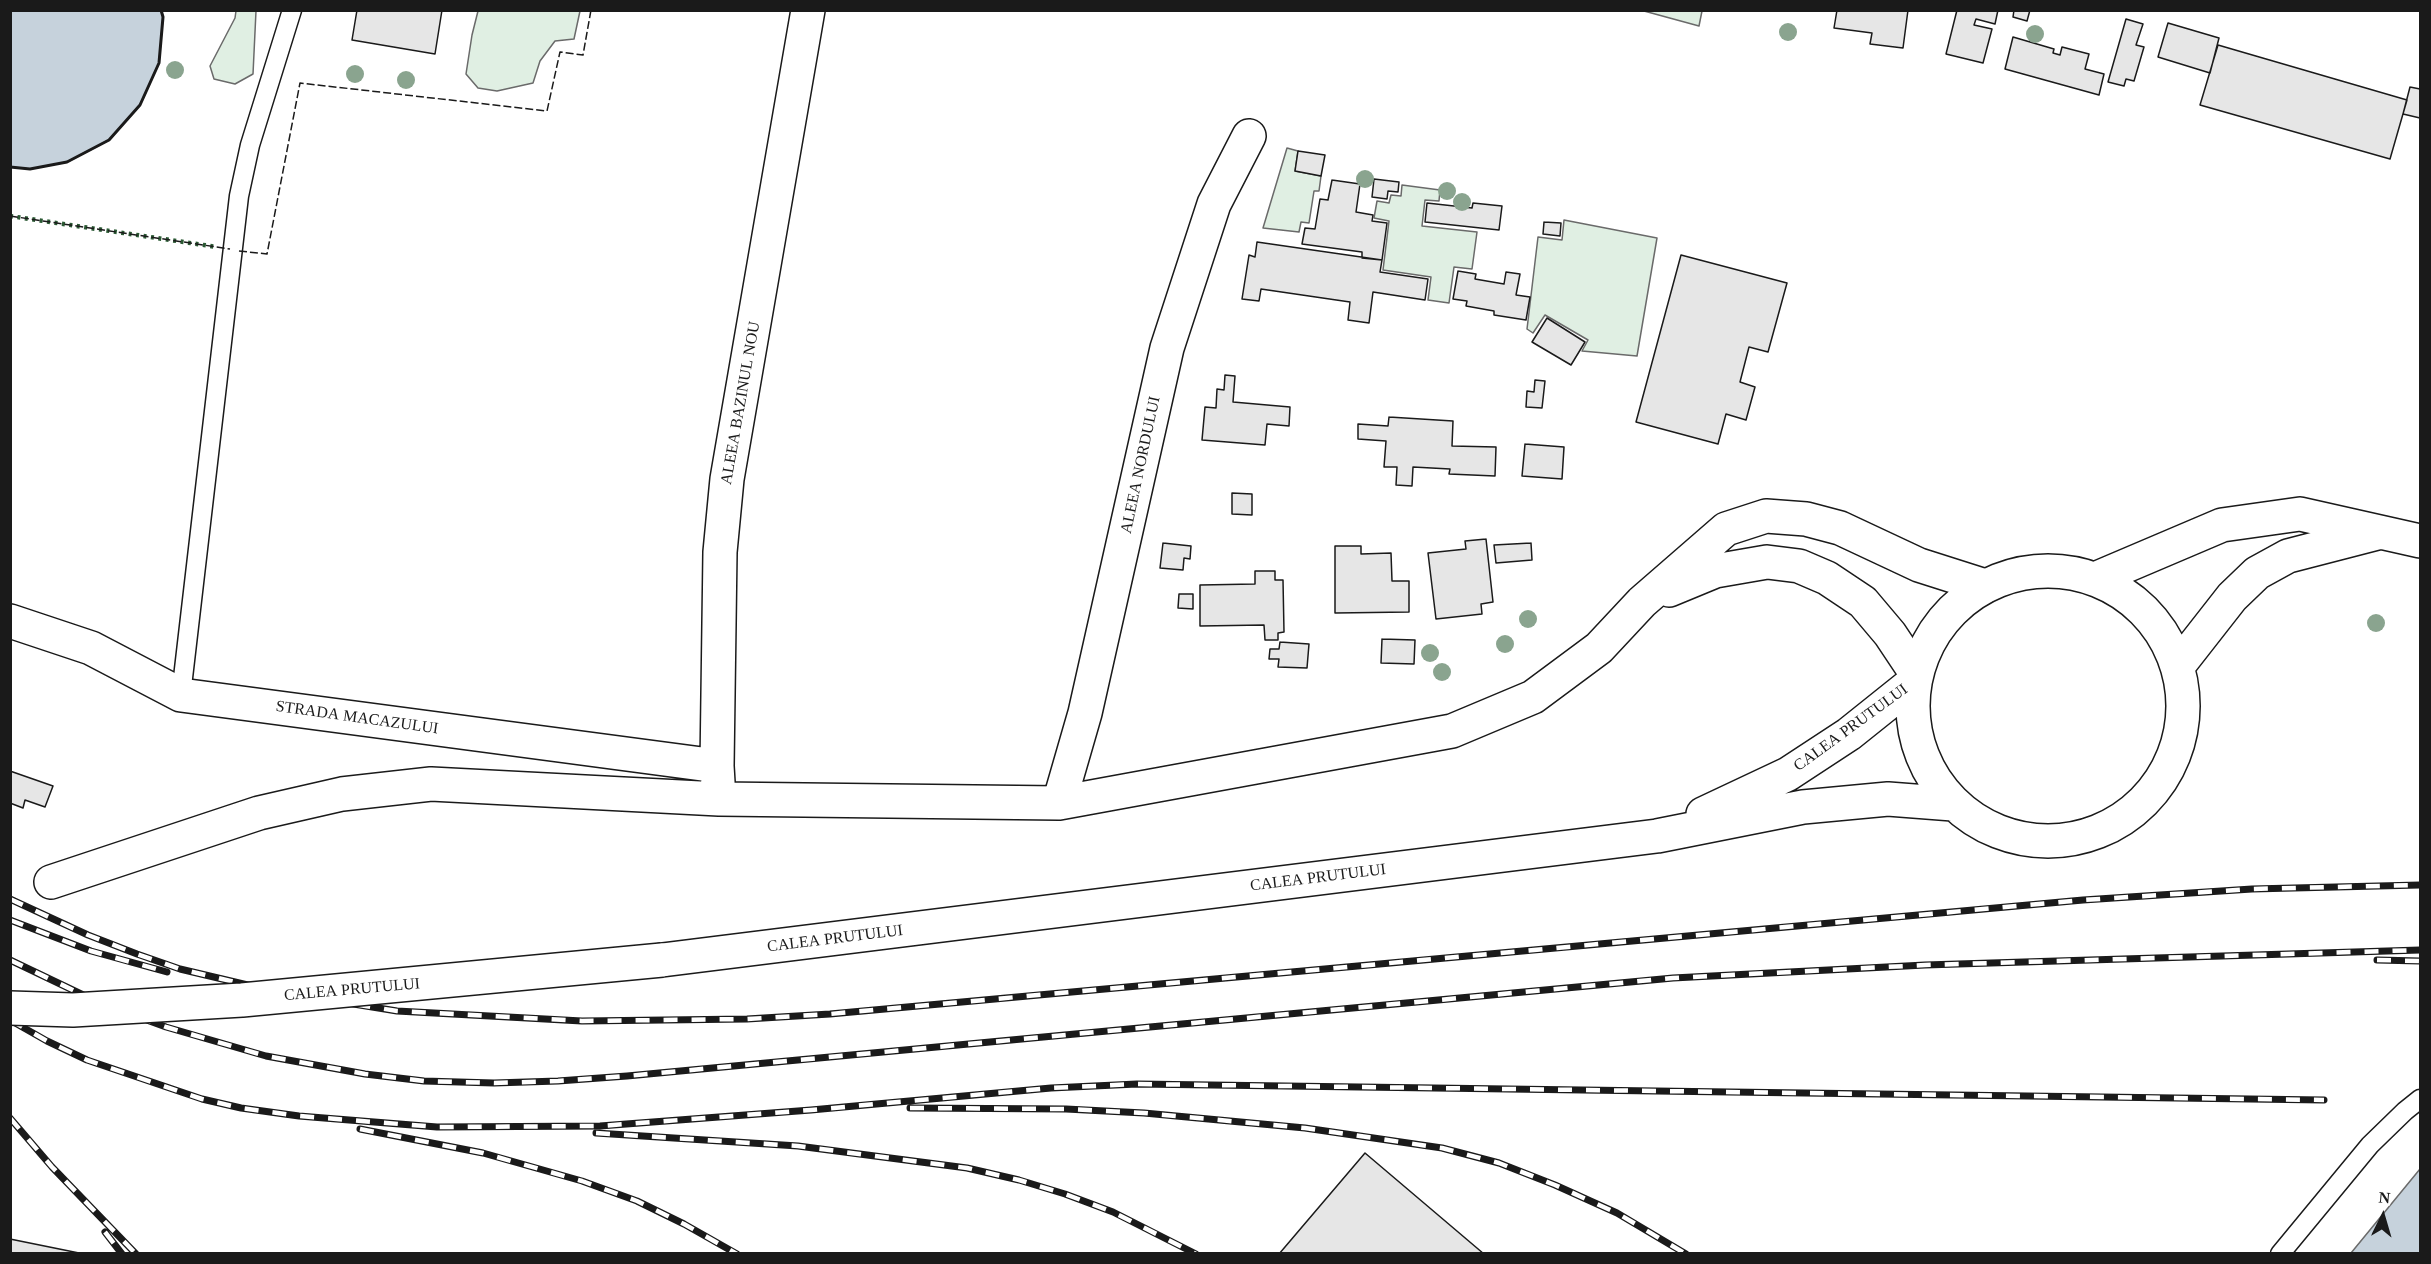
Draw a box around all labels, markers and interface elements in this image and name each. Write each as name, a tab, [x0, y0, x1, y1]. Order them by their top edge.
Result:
street label: ALEEA BAZINUL NOU	[717, 320, 765, 486]
street label: ALEEA NORDULUI	[1117, 395, 1165, 535]
street label: CALEA PRUTULUI	[1790, 680, 1912, 776]
street label: STRADA MACAZULUI	[274, 697, 440, 739]
street label: CALEA PRUTULUI	[1249, 860, 1387, 896]
street label: CALEA PRUTULUI	[766, 921, 904, 957]
street label: CALEA PRUTULUI	[283, 974, 421, 1006]
north arrow	[2353, 1186, 2413, 1246]
text: N	[2378, 1189, 2391, 1207]

